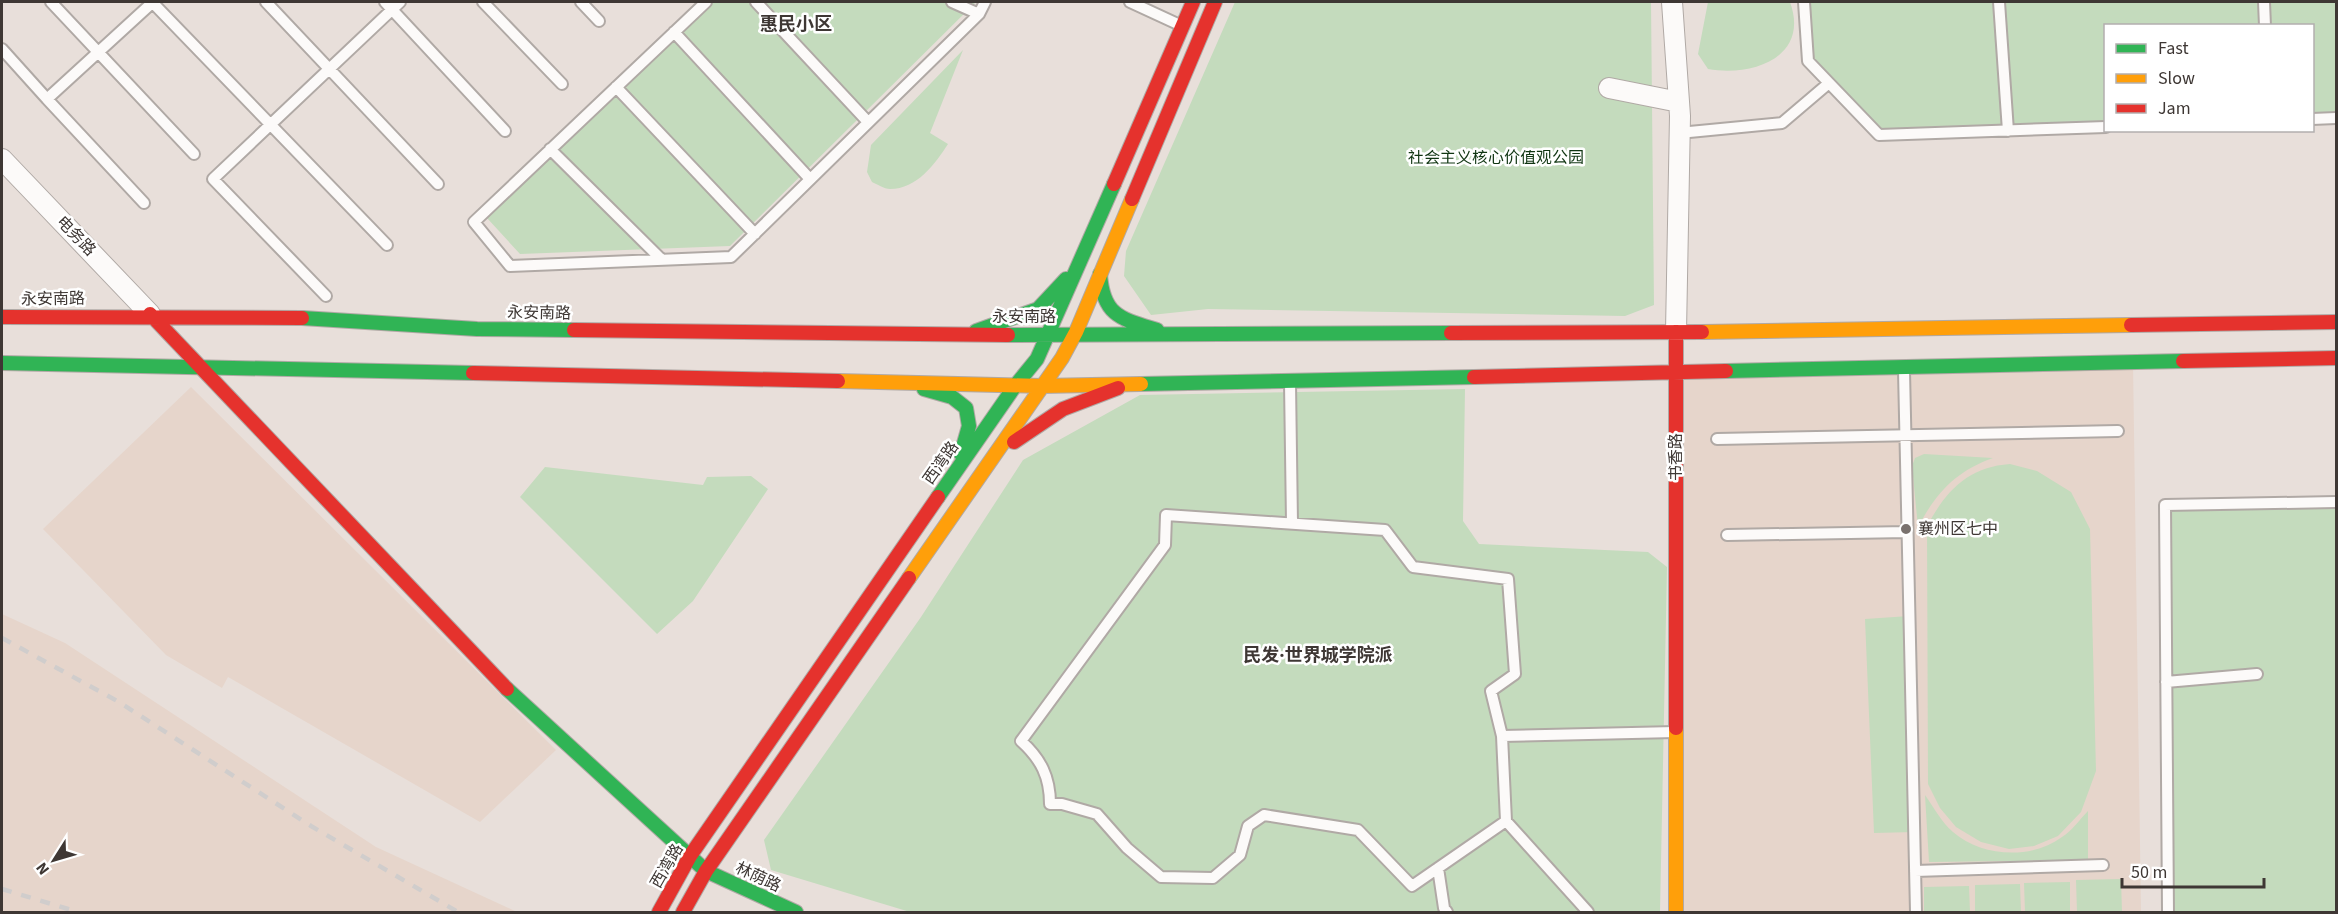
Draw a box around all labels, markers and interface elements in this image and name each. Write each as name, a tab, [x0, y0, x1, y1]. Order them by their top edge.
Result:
district label: 惠民小区	[760, 12, 832, 37]
legend	[2104, 24, 2314, 132]
text: Fast	[2158, 36, 2189, 61]
text: Slow	[2158, 66, 2195, 91]
text: Jam	[2158, 96, 2191, 121]
park label: 社会主义核心价值观公园	[1408, 147, 1584, 169]
street label: 电务路	[51, 211, 101, 261]
street label: 永安南路	[21, 287, 85, 311]
street label: 永安南路	[507, 301, 571, 325]
street label: 永安南路	[992, 306, 1056, 328]
street label: 书香路	[1665, 433, 1687, 481]
street label: 西湾路	[918, 437, 964, 489]
place label: 襄州区七中	[1918, 518, 1998, 540]
marker: 襄州区七中	[1899, 522, 1913, 536]
district label: 民发·世界城学院派	[1243, 643, 1393, 668]
north arrow	[24, 830, 84, 890]
street label: 西湾路	[645, 840, 689, 892]
scale bar	[2122, 851, 2264, 889]
street label: 林荫路	[732, 857, 784, 897]
text: N	[31, 858, 55, 879]
text: 50 m	[2131, 860, 2167, 885]

